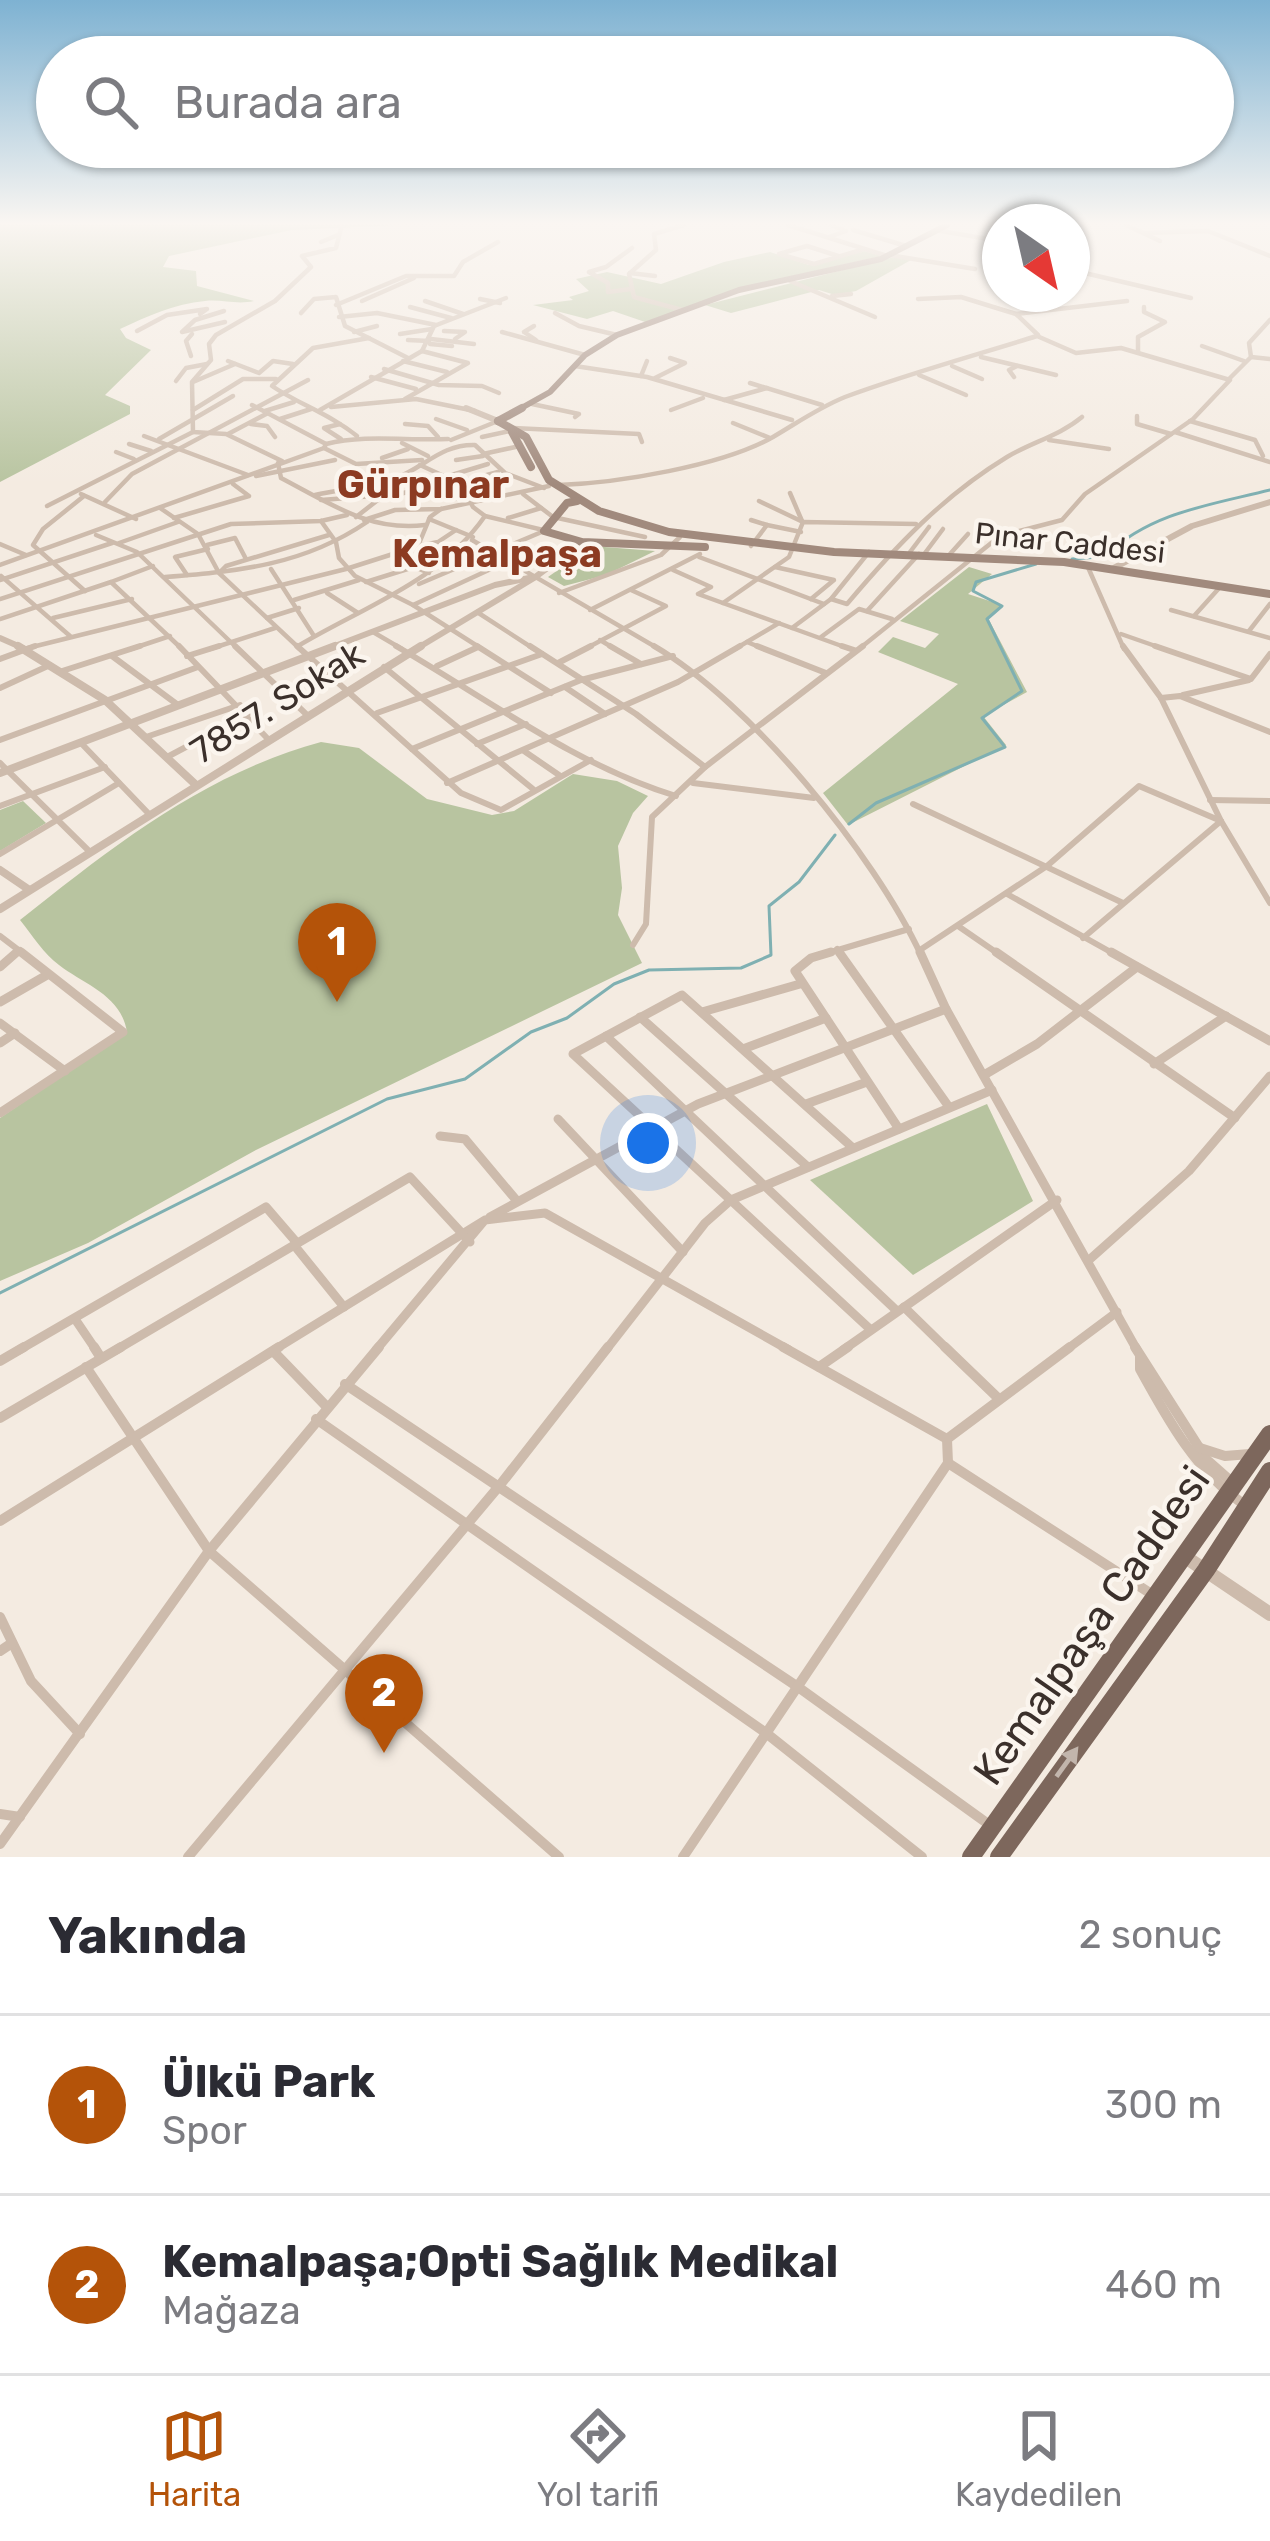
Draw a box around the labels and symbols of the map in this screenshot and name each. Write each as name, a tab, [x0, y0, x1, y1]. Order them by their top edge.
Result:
north arrow	[982, 204, 1090, 312]
district label: Gürpınar	[337, 462, 509, 508]
street label: Pınar Caddesi	[973, 515, 1167, 571]
district label: Kemalpaşa	[392, 531, 602, 577]
street label: 7857. Sokak	[183, 632, 372, 773]
pin: 1	[298, 903, 376, 1002]
your location	[618, 1113, 678, 1173]
street label: Kemalpaşa Caddesi	[963, 1457, 1221, 1795]
pin: 2	[345, 1654, 423, 1753]
one-way arrow	[1055, 1746, 1079, 1778]

